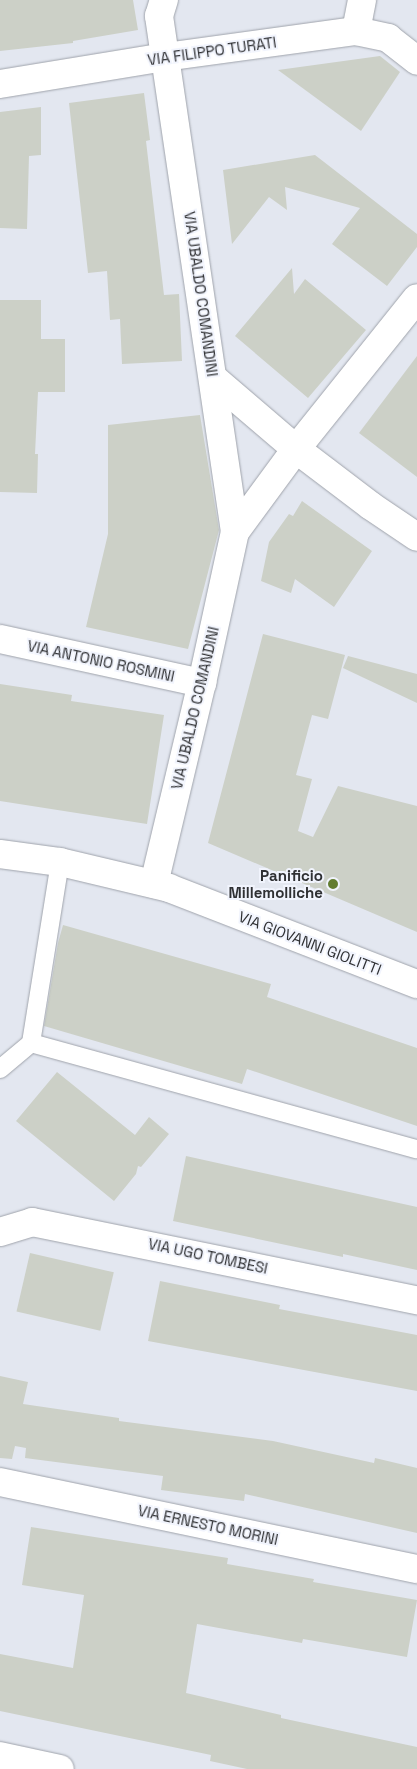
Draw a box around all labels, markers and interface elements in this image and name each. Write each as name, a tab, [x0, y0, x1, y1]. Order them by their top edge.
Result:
street label: VIA FILIPPO TURATI	[146, 33, 278, 69]
street label: VIA UBALDO COMANDINI	[180, 210, 222, 378]
street label: VIA UBALDO COMANDINI	[167, 625, 223, 791]
street label: VIA ANTONIO ROSMINI	[26, 637, 176, 685]
place label: Panificio Millemolliche	[229, 866, 323, 901]
marker: Panificio Millemolliche	[327, 878, 339, 890]
street label: VIA GIOVANNI GIOLITTI	[236, 907, 384, 979]
street label: VIA UGO TOMBESI	[146, 1234, 270, 1278]
street label: VIA ERNESTO MORINI	[136, 1501, 280, 1549]

